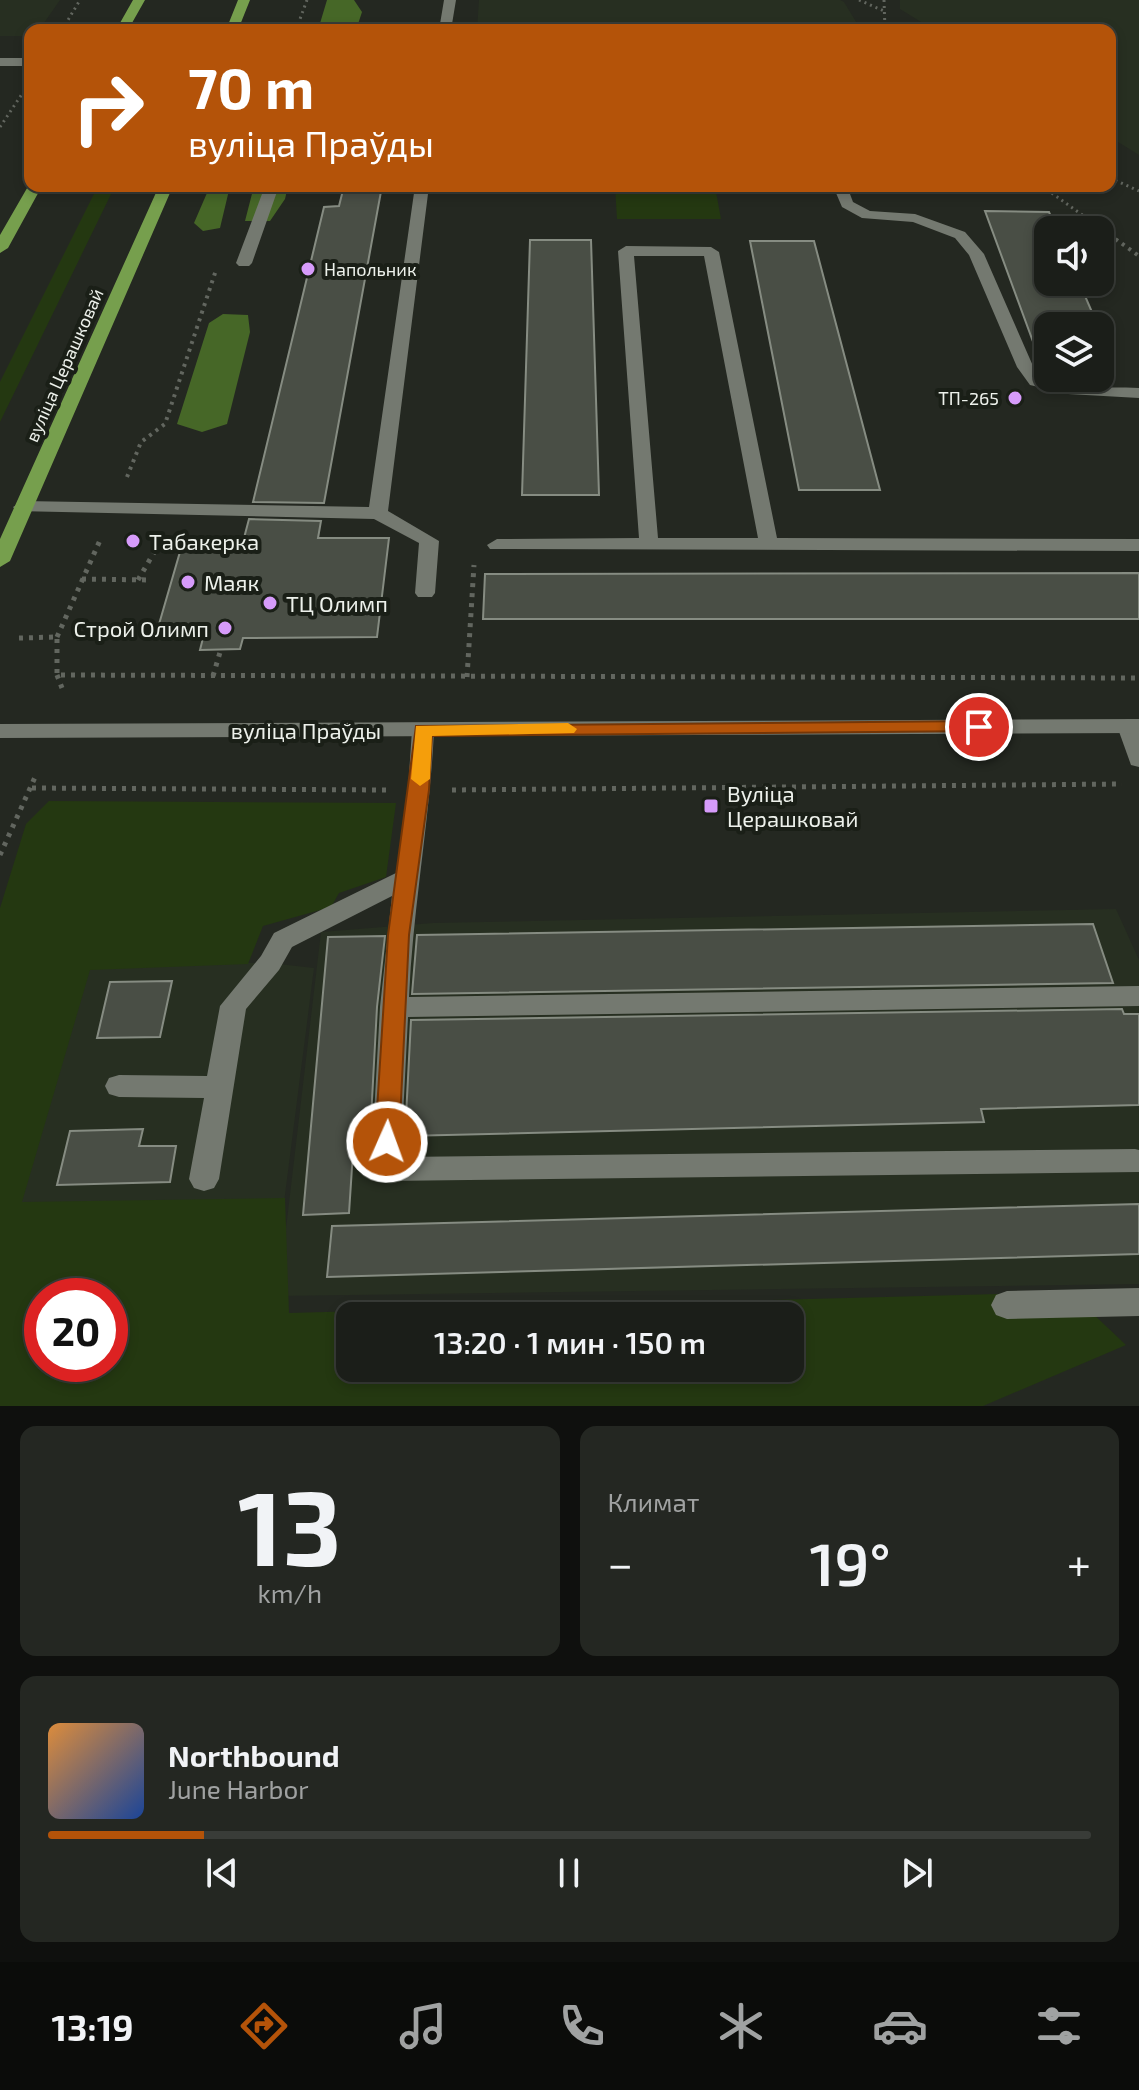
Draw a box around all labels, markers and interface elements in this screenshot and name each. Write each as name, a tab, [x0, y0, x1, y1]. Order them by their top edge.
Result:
text: 70 m	[188, 53, 314, 120]
icon: right	[56, 56, 160, 160]
text: вуліца Праўды	[188, 121, 434, 164]
map controls	[1034, 216, 1114, 392]
button: sound	[1034, 216, 1114, 296]
place label: Напольник	[324, 258, 417, 280]
marker: Напольник	[299, 260, 317, 278]
street label: вуліца Церашковай	[20, 285, 108, 445]
button: layers	[1034, 312, 1114, 392]
place label: ТП-265	[938, 387, 999, 409]
marker: ТП-265	[1006, 389, 1024, 407]
place label: Табакерка	[149, 528, 259, 554]
marker: Табакерка	[124, 532, 142, 550]
place label: Маяк	[204, 569, 259, 595]
marker: Маяк	[179, 573, 197, 591]
place label: ТЦ Олимп	[286, 590, 388, 616]
marker: ТЦ Олимп	[261, 594, 279, 612]
place label: Строй Олимп	[74, 615, 209, 641]
marker: Строй Олимп	[216, 619, 234, 637]
pin	[945, 693, 1013, 761]
icon: arrive	[957, 705, 1001, 749]
street label: вуліца Праўды	[231, 717, 381, 744]
place label: Вуліца Церашковай	[727, 780, 858, 831]
marker: Вуліца Церашковай	[702, 797, 720, 815]
position arrow	[345, 1100, 429, 1184]
speed limit sign: 20	[24, 1278, 128, 1382]
text: 13:20 · 1 мин · 150 m	[434, 1324, 706, 1360]
text: 13	[238, 1462, 342, 1587]
text: Климат	[608, 1486, 700, 1517]
text: 19°	[809, 1526, 891, 1598]
text: −	[608, 1536, 633, 1589]
text: +	[1067, 1536, 1091, 1589]
text: km/h	[257, 1577, 322, 1608]
text: Northbound	[168, 1737, 340, 1773]
text: June Harbor	[168, 1773, 309, 1804]
icon: previous	[200, 1851, 244, 1895]
icon: pause	[547, 1851, 591, 1895]
icon: next	[895, 1851, 939, 1895]
icon: directions	[236, 1998, 292, 2054]
icon: music	[395, 1998, 451, 2054]
icon: phone	[554, 1998, 610, 2054]
icon: climate	[713, 1998, 769, 2054]
icon: car	[872, 1998, 928, 2054]
icon: filters	[1031, 1998, 1087, 2054]
text: 13:19	[51, 2005, 134, 2048]

